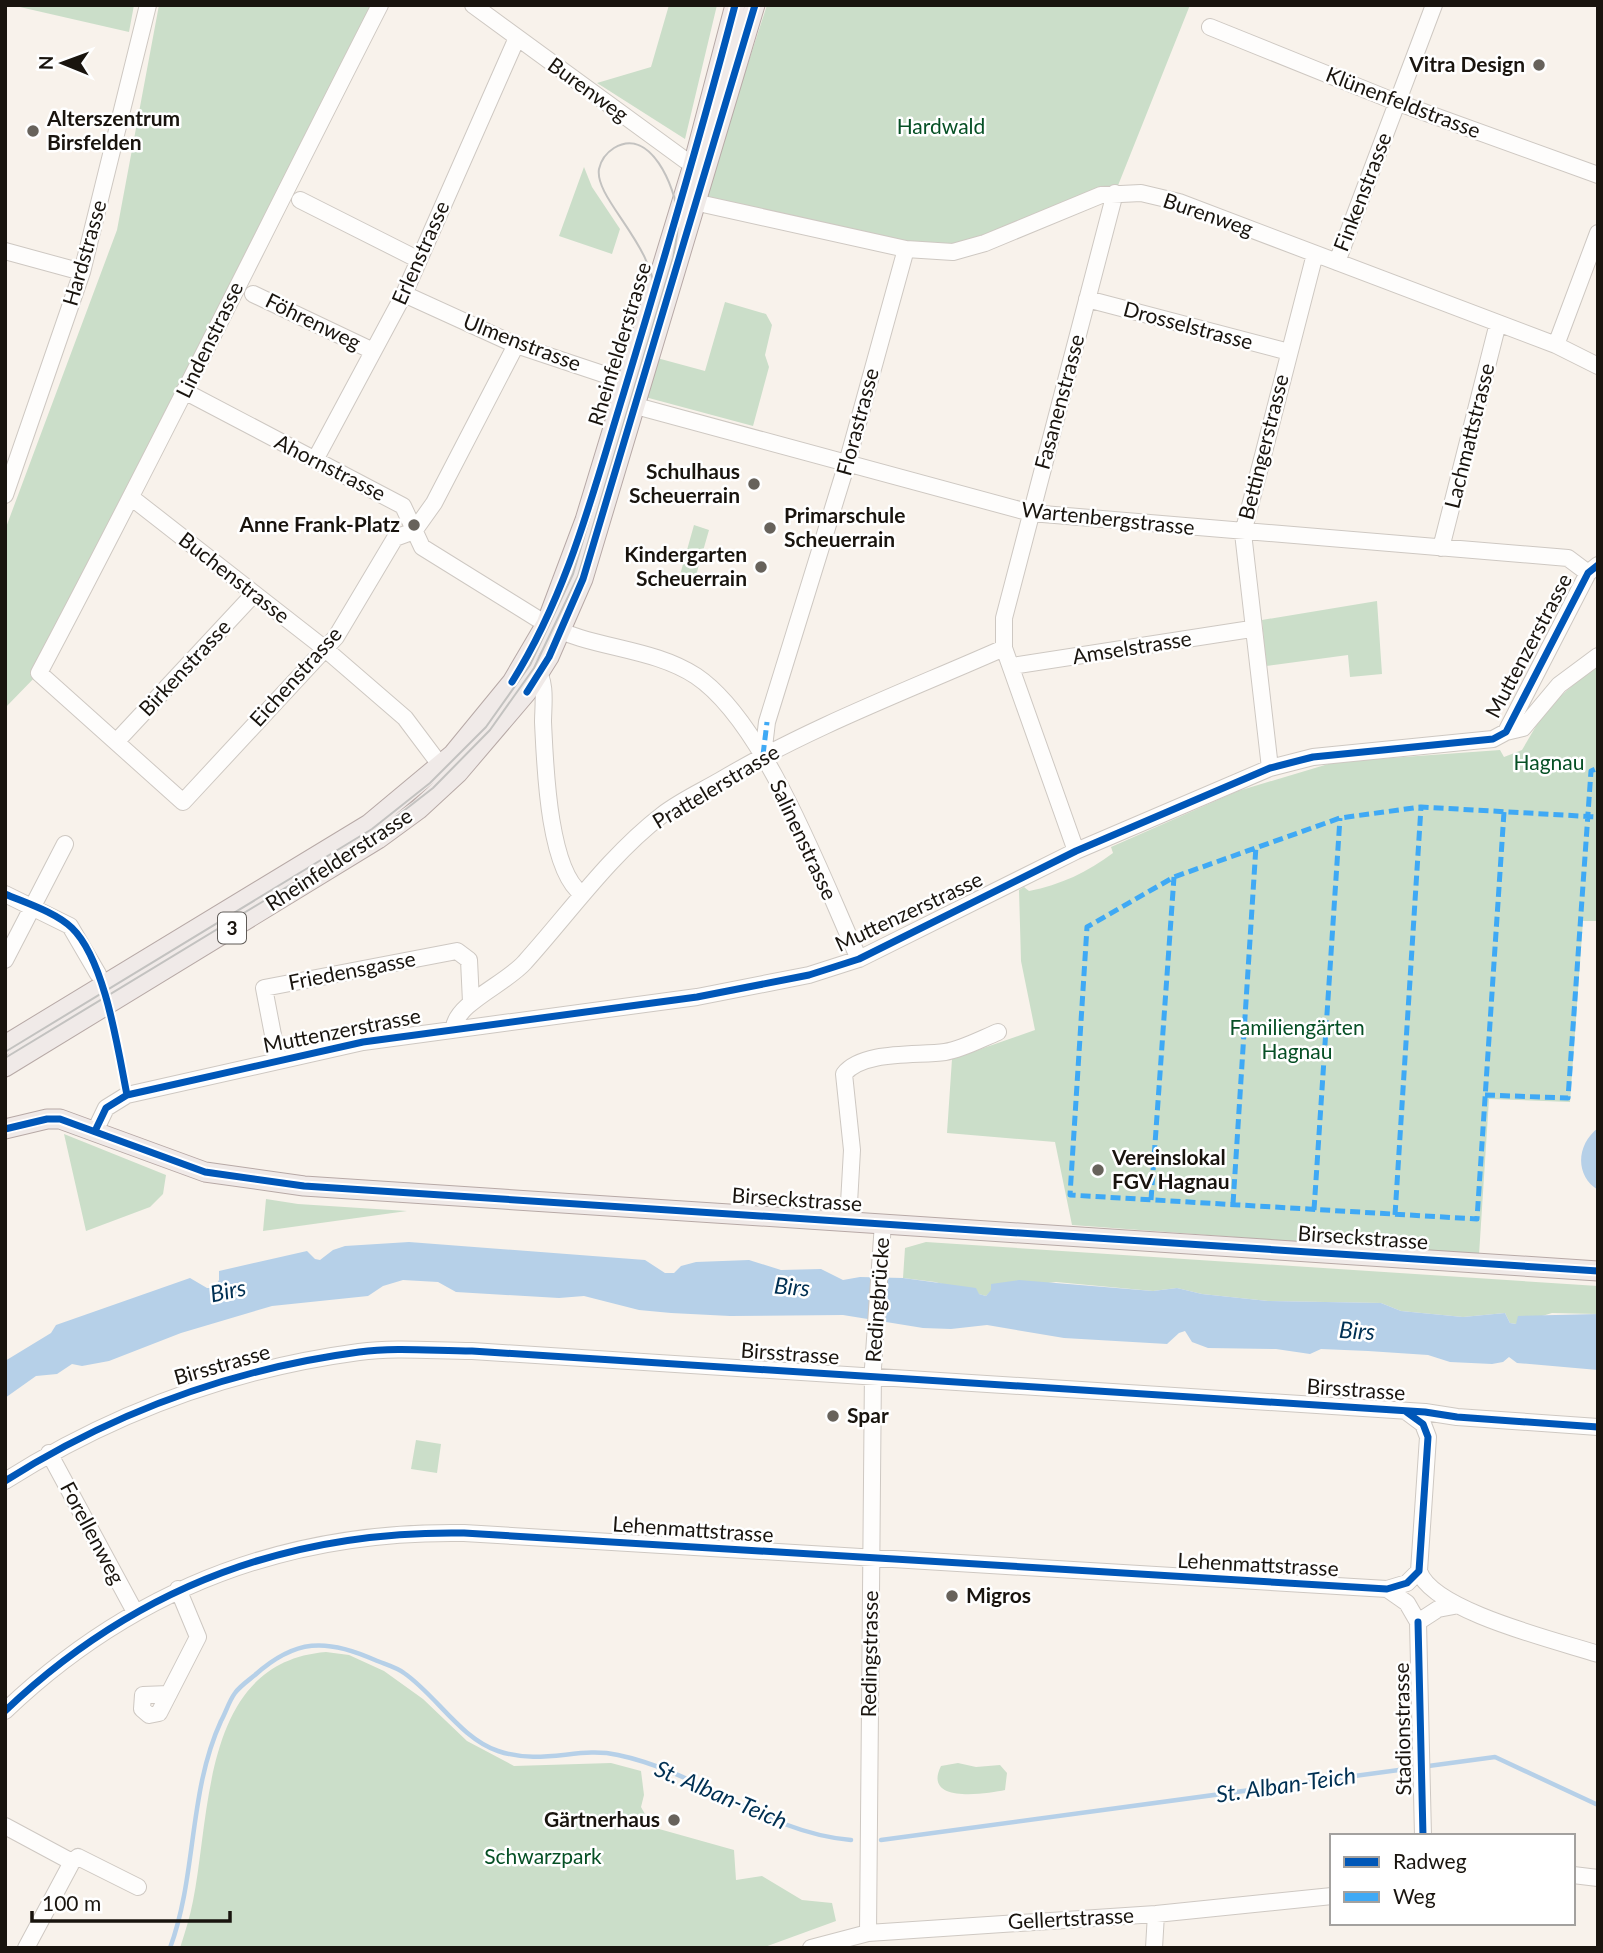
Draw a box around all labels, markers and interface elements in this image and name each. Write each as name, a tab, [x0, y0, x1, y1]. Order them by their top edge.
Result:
north arrow	[28, 28, 98, 98]
street label: Burenweg	[544, 51, 634, 126]
place label: Vitra Design	[1408, 51, 1525, 76]
text: N	[34, 55, 57, 70]
marker: Vitra Design	[1531, 57, 1547, 73]
street label: Klünenfeldstrasse	[1323, 61, 1484, 143]
place label: Alterszentrum Birsfelden	[46, 105, 180, 154]
park label: Hardwald	[897, 113, 985, 138]
marker: Alterszentrum Birsfelden	[25, 123, 41, 139]
street label: Finkenstrasse	[1327, 129, 1396, 254]
street label: Burenweg	[1160, 187, 1257, 241]
street label: Hardstrasse	[57, 197, 111, 308]
street label: Erlenstrasse	[386, 197, 454, 308]
street label: Rheinfelderstrasse	[582, 259, 655, 428]
street label: Lindenstrasse	[170, 277, 247, 401]
street label: Föhrenweg	[262, 287, 365, 354]
street label: Drosselstrasse	[1121, 295, 1256, 354]
street label: Ulmenstrasse	[460, 308, 585, 376]
street label: Fasanenstrasse	[1029, 331, 1089, 472]
street label: Lachmattstrasse	[1438, 360, 1499, 511]
street label: Florastrasse	[830, 365, 883, 478]
street label: Bettingerstrasse	[1232, 371, 1293, 522]
street label: Ahornstrasse	[271, 428, 390, 505]
place label: Schulhaus Scheuerrain	[629, 458, 740, 507]
marker: Schulhaus Scheuerrain	[746, 476, 762, 492]
street label: Wartenbergstrasse	[1020, 496, 1196, 539]
place label: Primarschule Scheuerrain	[784, 502, 906, 551]
place label: Anne Frank-Platz	[238, 511, 400, 536]
marker: Anne Frank-Platz	[406, 517, 422, 533]
marker: Primarschule Scheuerrain	[762, 520, 778, 536]
street label: Buchenstrasse	[175, 526, 295, 628]
place label: Kindergarten Scheuerrain	[624, 541, 747, 590]
marker: Kindergarten Scheuerrain	[753, 559, 769, 575]
street label: Muttenzerstrasse	[1479, 569, 1576, 722]
street label: Birkenstrasse	[133, 614, 235, 720]
street label: Eichenstrasse	[244, 621, 346, 731]
street label: Amselstrasse	[1070, 625, 1193, 668]
street label: Prattelerstrasse	[648, 738, 783, 833]
park label: Hagnau	[1514, 749, 1584, 774]
street label: Salinenstrasse	[766, 775, 843, 904]
street label: Rheinfelderstrasse	[260, 802, 416, 915]
street label: Muttenzerstrasse	[831, 866, 986, 956]
road number: 3	[218, 912, 246, 944]
street label: Friedensgasse	[286, 945, 417, 994]
street label: Muttenzerstrasse	[261, 1002, 423, 1057]
park label: Familiengärten Hagnau	[1229, 1014, 1365, 1063]
place label: Vereinslokal FGV Hagnau	[1111, 1144, 1230, 1193]
marker: Vereinslokal FGV Hagnau	[1090, 1162, 1106, 1178]
street label: Birseckstrasse	[731, 1181, 863, 1216]
street label: Birseckstrasse	[1297, 1219, 1429, 1254]
street label: Redingbrücke	[860, 1237, 893, 1363]
water label: Birs	[773, 1270, 811, 1302]
water label: Birs	[207, 1273, 248, 1307]
water label: Birs	[1338, 1315, 1376, 1345]
street label: Birsstrasse	[740, 1337, 840, 1368]
street label: Birsstrasse	[171, 1338, 273, 1389]
street label: Birsstrasse	[1306, 1373, 1406, 1404]
place label: Spar	[847, 1402, 889, 1427]
marker: Spar	[825, 1408, 841, 1424]
street label: Forellenweg	[56, 1477, 131, 1588]
street label: Lehenmattstrasse	[612, 1510, 774, 1547]
street label: Lehenmattstrasse	[1177, 1547, 1339, 1580]
place label: Migros	[966, 1582, 1031, 1607]
marker: Migros	[944, 1588, 960, 1604]
street label: Redingstrasse	[855, 1590, 882, 1718]
street label: Stadionstrasse	[1388, 1662, 1415, 1796]
water label: St. Alban-Teich	[651, 1754, 792, 1835]
water label: St. Alban-Teich	[1214, 1760, 1358, 1808]
place label: Gärtnerhaus	[544, 1806, 660, 1831]
marker: Gärtnerhaus	[666, 1812, 682, 1828]
legend	[1330, 1834, 1575, 1925]
park label: Schwarzpark	[484, 1843, 602, 1868]
text: Radweg	[1393, 1848, 1467, 1873]
scale bar	[32, 1880, 229, 1924]
text: Weg	[1393, 1883, 1436, 1908]
text: 100 m	[42, 1890, 101, 1915]
street label: Gellertstrasse	[1007, 1902, 1135, 1933]

